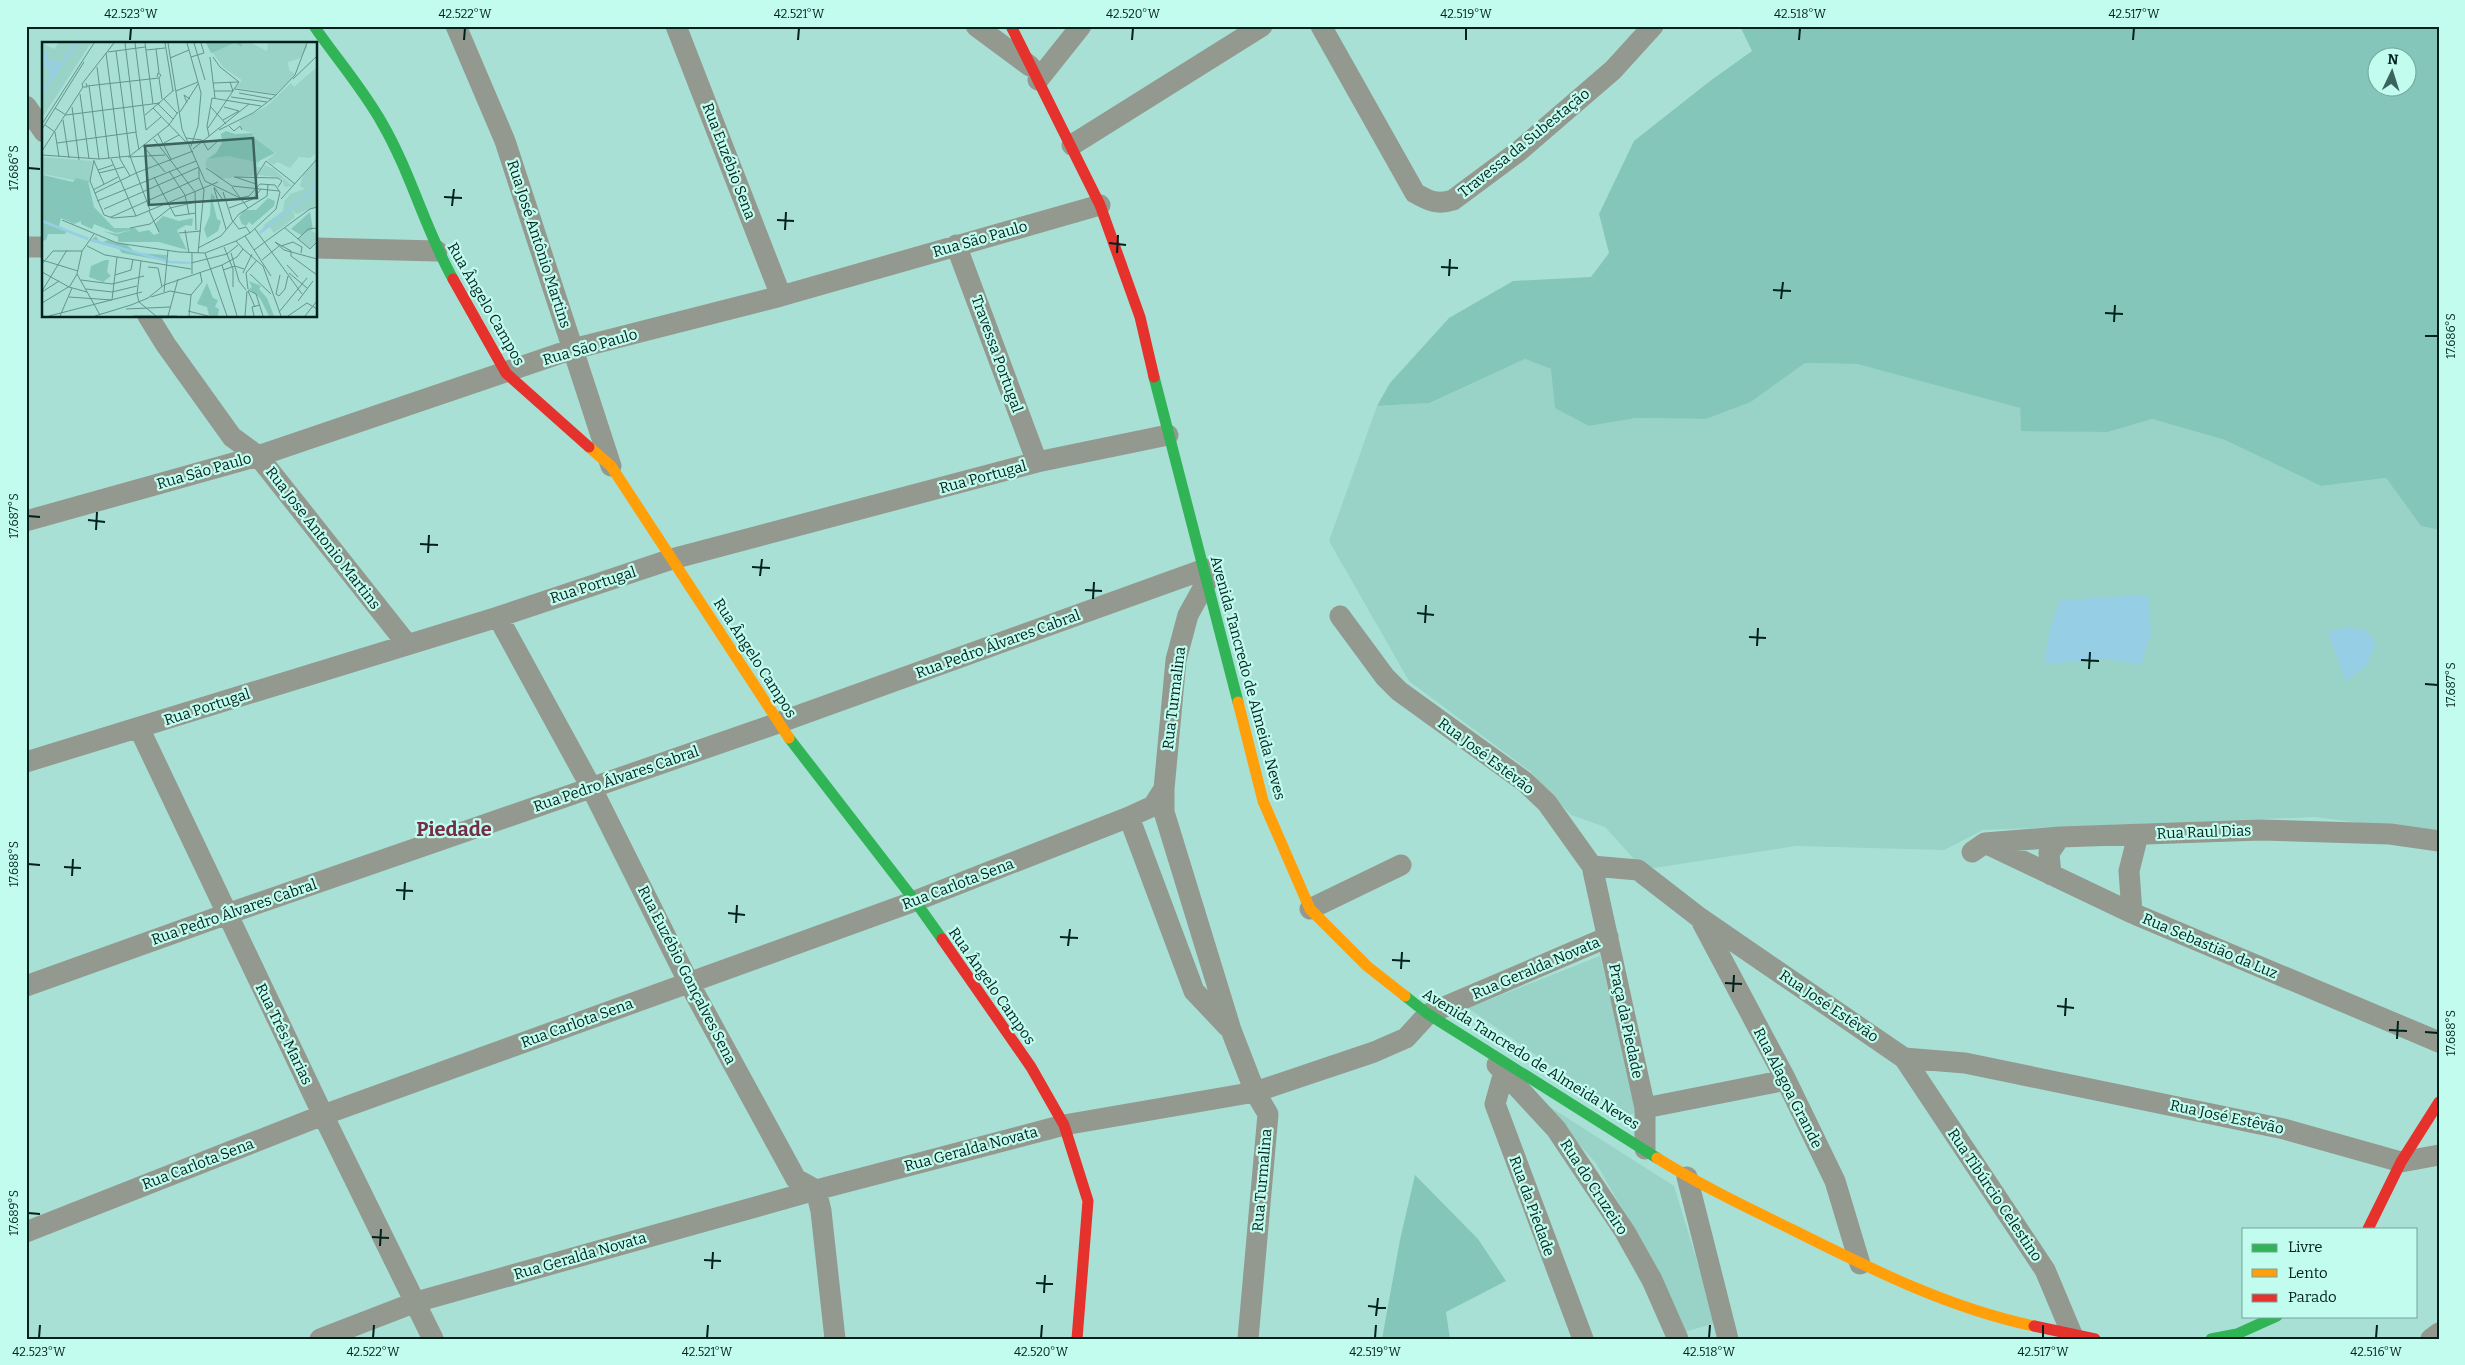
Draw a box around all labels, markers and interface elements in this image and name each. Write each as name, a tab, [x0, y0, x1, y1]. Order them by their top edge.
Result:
text: 42.523°W	[104, 7, 158, 21]
text: 42.522°W	[439, 7, 492, 21]
text: 42.521°W	[774, 7, 825, 21]
text: 42.520°W	[1106, 7, 1161, 21]
text: 42.519°W	[1440, 7, 1493, 21]
text: 42.518°W	[1774, 7, 1827, 21]
text: 42.517°W	[2108, 7, 2160, 21]
inset map	[42, 42, 318, 318]
north arrow	[2368, 48, 2418, 98]
text: N	[2387, 51, 2399, 68]
street label: Travessa da Subestação	[1455, 85, 1593, 201]
street label: Rua Euzébio Sena	[699, 100, 759, 222]
text: 17.686°S	[7, 145, 21, 191]
street label: Rua José Antônio Martins	[503, 158, 575, 330]
street label: Rua São Paulo	[931, 217, 1029, 261]
street label: Rua Ângelo Campos	[443, 239, 529, 369]
street label: Travessa Portugal	[967, 293, 1027, 415]
text: 17.686°S	[2444, 313, 2458, 359]
street label: Rua São Paulo	[541, 325, 639, 369]
street label: Rua São Paulo	[155, 449, 253, 493]
street label: Rua Portugal	[937, 457, 1029, 497]
street label: Rua Jose Antonio Martins	[262, 463, 384, 613]
text: 17.687°S	[7, 493, 21, 539]
street label: Avenida Tancredo de Almeida Neves	[1207, 554, 1289, 802]
street label: Rua Portugal	[548, 563, 638, 607]
street label: Rua Ângelo Campos	[710, 595, 800, 721]
street label: Rua Pedro Álvares Cabral	[913, 606, 1083, 682]
street label: Rua Turmalina	[1159, 646, 1189, 750]
text: 17.687°S	[2444, 662, 2458, 708]
street label: Rua Portugal	[162, 685, 252, 729]
street label: Rua José Estêvão	[1434, 714, 1538, 798]
street label: Rua Pedro Álvares Cabral	[531, 742, 701, 816]
district label: Piedade	[416, 817, 492, 841]
street label: Rua Raul Dias	[2156, 821, 2252, 843]
text: 17.688°S	[7, 841, 21, 887]
street label: Rua Carlota Sena	[900, 854, 1016, 914]
street label: Rua Pedro Álvares Cabral	[149, 875, 319, 949]
street label: Rua Euzébio Gonçalves Sena	[634, 883, 740, 1067]
street label: Rua Sebastião da Luz	[2140, 909, 2280, 983]
street label: Rua Ângelo Campos	[945, 924, 1039, 1048]
street label: Rua Geralda Novata	[1469, 933, 1603, 1003]
street label: Praça da Piedade	[1605, 962, 1647, 1080]
street label: Rua José Estêvão	[1776, 966, 1882, 1046]
street label: Rua Três Marias	[252, 980, 316, 1088]
street label: Avenida Tancredo de Almeida Neves	[1419, 985, 1643, 1133]
street label: Rua Carlota Sena	[518, 994, 636, 1052]
text: 17.688°S	[2444, 1010, 2458, 1056]
street label: Rua Alagoa Grande	[1750, 1025, 1826, 1151]
street label: Rua José Estêvão	[2169, 1096, 2285, 1138]
street label: Rua Geralda Novata	[902, 1123, 1040, 1175]
street label: Rua Tibúrcio Celestino	[1944, 1125, 2046, 1265]
street label: Rua Turmalina	[1249, 1128, 1275, 1232]
street label: Rua Carlota Sena	[140, 1134, 256, 1194]
street label: Rua do Cruzeiro	[1556, 1136, 1632, 1238]
street label: Rua da Piedade	[1506, 1153, 1558, 1259]
text: 17.689°S	[7, 1190, 21, 1236]
street label: Rua Geralda Novata	[512, 1228, 648, 1284]
legend	[2242, 1228, 2418, 1318]
text: Livre	[2288, 1238, 2323, 1256]
text: Lento	[2288, 1264, 2328, 1282]
text: Parado	[2288, 1288, 2337, 1306]
text: 42.523°W	[12, 1345, 66, 1359]
text: 42.522°W	[347, 1345, 400, 1359]
text: 42.521°W	[682, 1345, 733, 1359]
text: 42.520°W	[1014, 1345, 1069, 1359]
text: 42.519°W	[1349, 1345, 1402, 1359]
text: 42.518°W	[1683, 1345, 1736, 1359]
text: 42.517°W	[2017, 1345, 2069, 1359]
text: 42.516°W	[2350, 1345, 2402, 1359]

